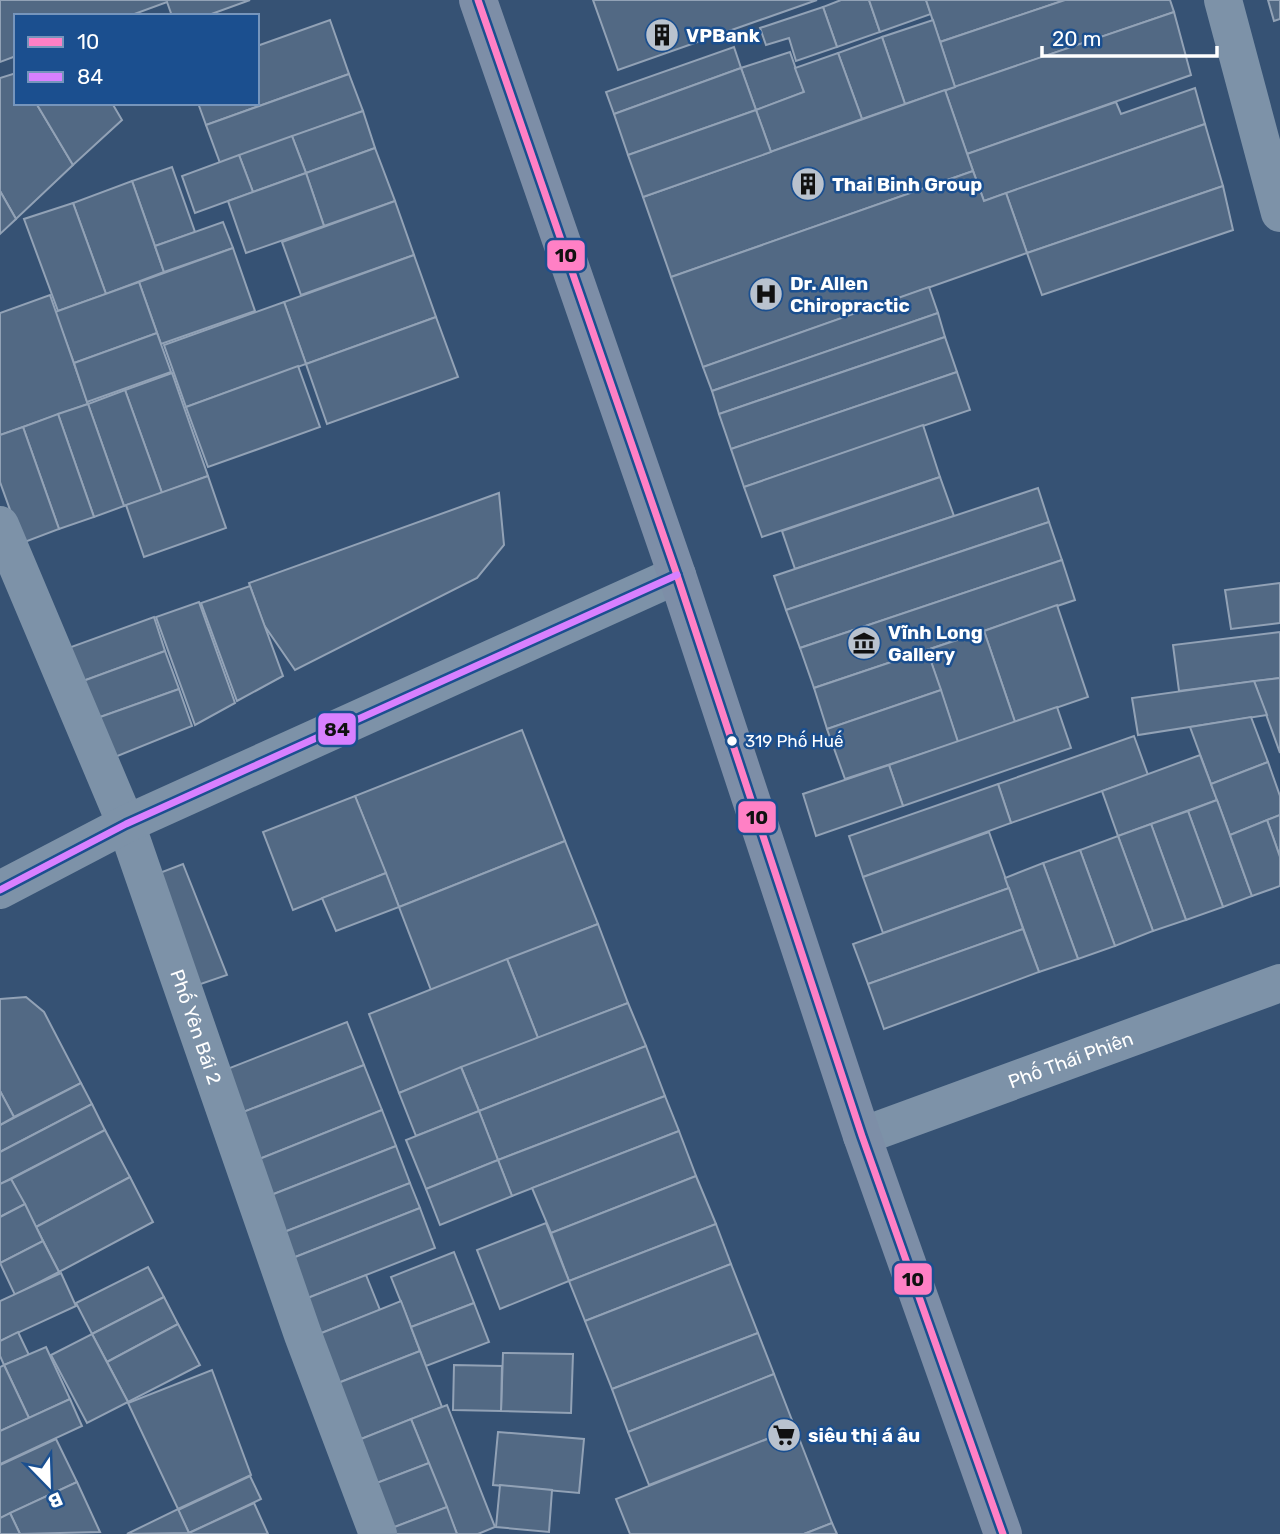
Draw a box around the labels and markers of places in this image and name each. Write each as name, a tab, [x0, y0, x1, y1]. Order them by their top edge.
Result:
building icon: VPBank	[643, 16, 681, 54]
place label: VPBank	[686, 24, 760, 47]
building icon: Thai Binh Group	[789, 165, 827, 203]
place label: Thai Binh Group	[832, 173, 982, 196]
place label: Dr. Allen Chiropractic	[790, 272, 910, 317]
hospital icon: Dr. Allen Chiropractic	[747, 275, 785, 313]
place label: Vĩnh Long Gallery	[888, 621, 983, 666]
museum icon: Vĩnh Long Gallery	[845, 624, 883, 662]
place label: 319 Phố Huế	[745, 730, 844, 751]
marker: 319 Phố Huế	[725, 734, 739, 748]
supermarket icon: siêu thị á âu	[765, 1416, 803, 1454]
place label: siêu thị á âu	[808, 1424, 920, 1447]

